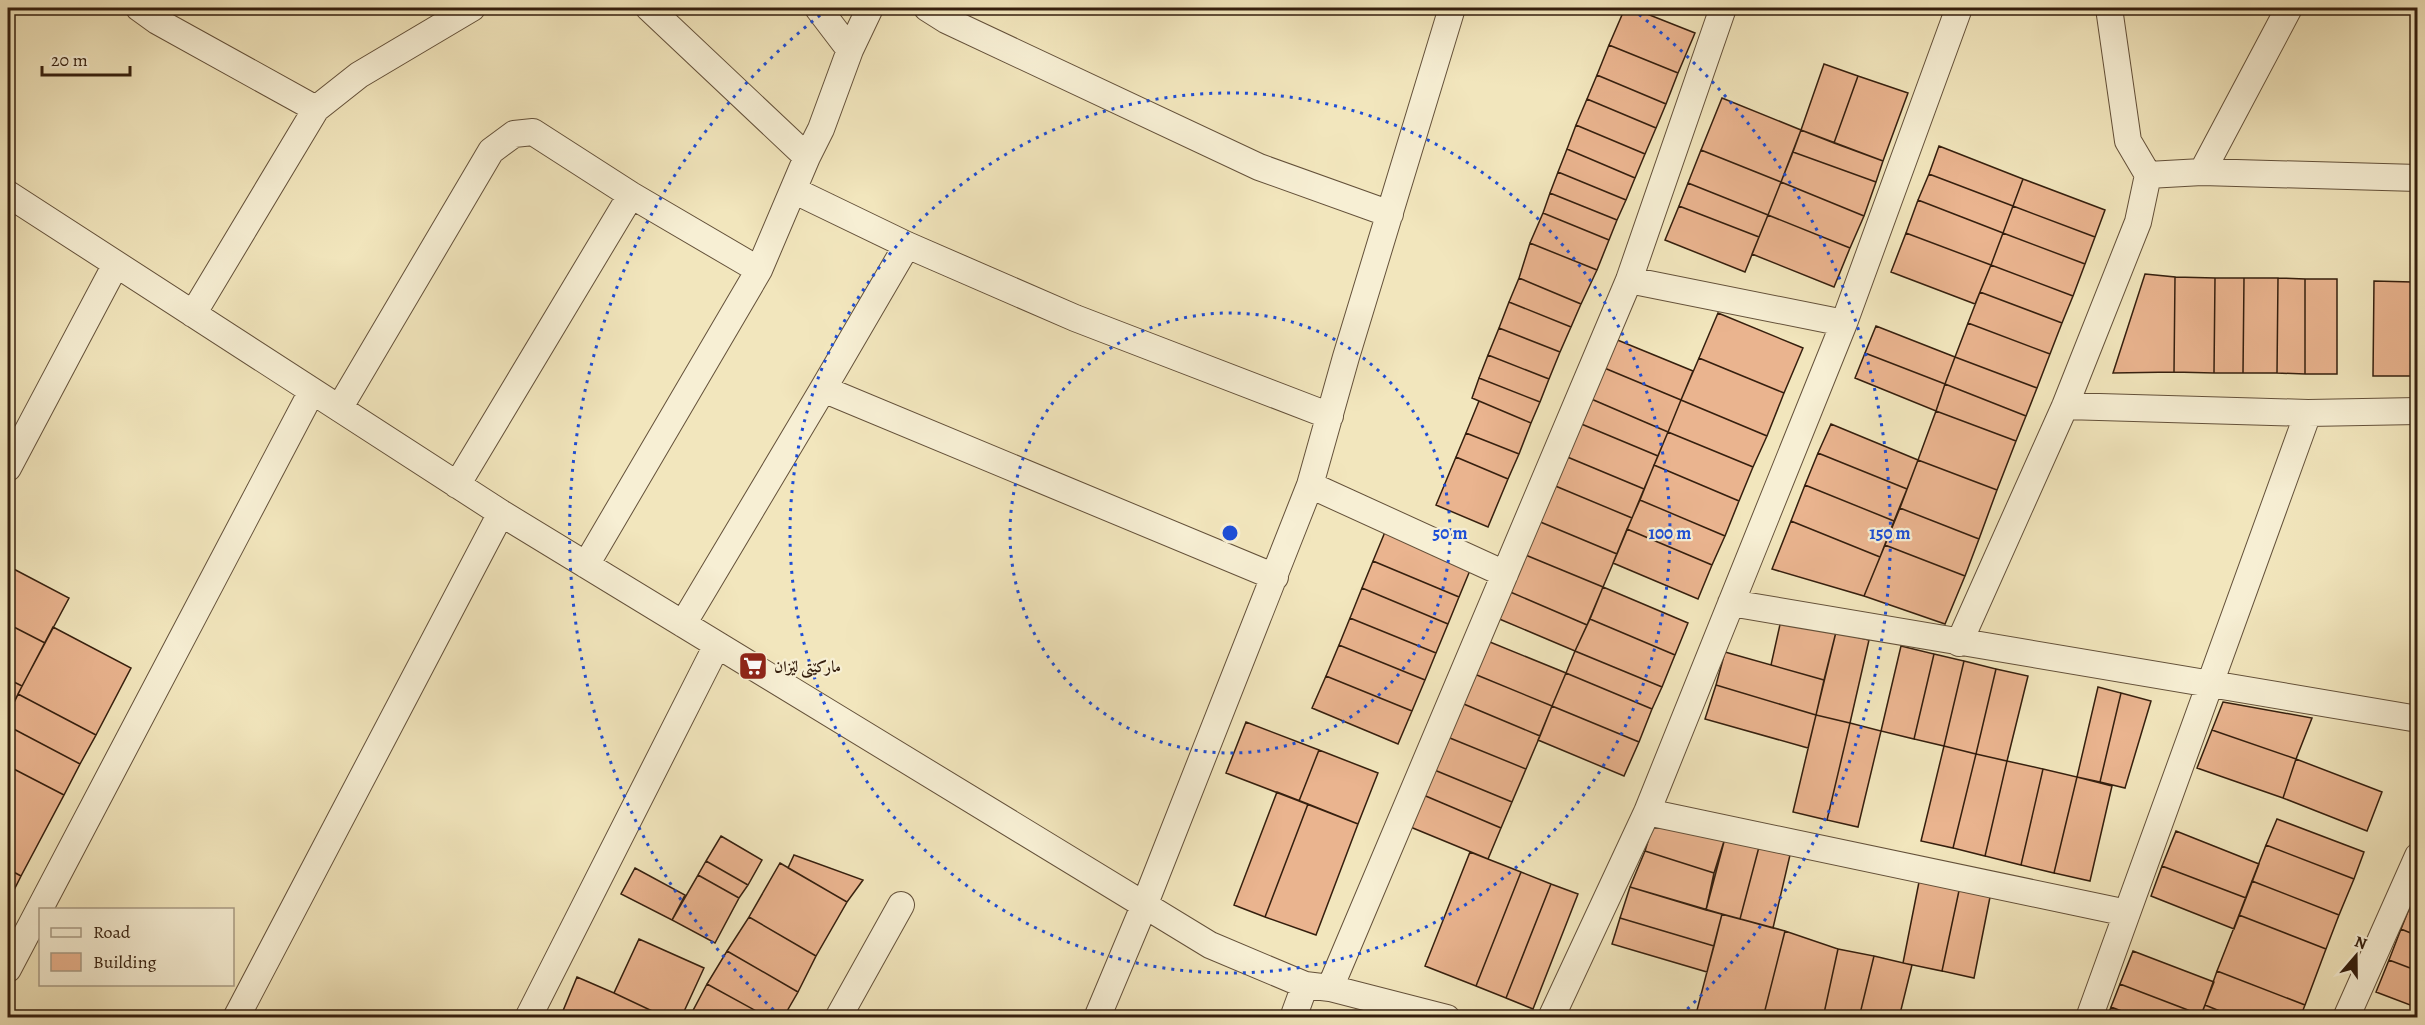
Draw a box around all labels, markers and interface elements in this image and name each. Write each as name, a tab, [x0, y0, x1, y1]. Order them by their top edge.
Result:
scale bar	[42, 39, 130, 77]
text: 20 m	[51, 48, 88, 72]
text: 50 m	[1433, 521, 1467, 545]
text: 100 m	[1649, 521, 1691, 545]
text: 150 m	[1869, 521, 1911, 545]
centre of rings	[1220, 523, 1240, 543]
supermarket icon: مارکێتی لێزان	[737, 650, 769, 682]
place label: مارکێتی لێزان	[774, 656, 841, 679]
legend	[39, 908, 234, 986]
text: Road	[93, 920, 131, 944]
north arrow	[2326, 926, 2386, 986]
text: N	[2352, 931, 2370, 955]
text: Building	[93, 950, 157, 974]

